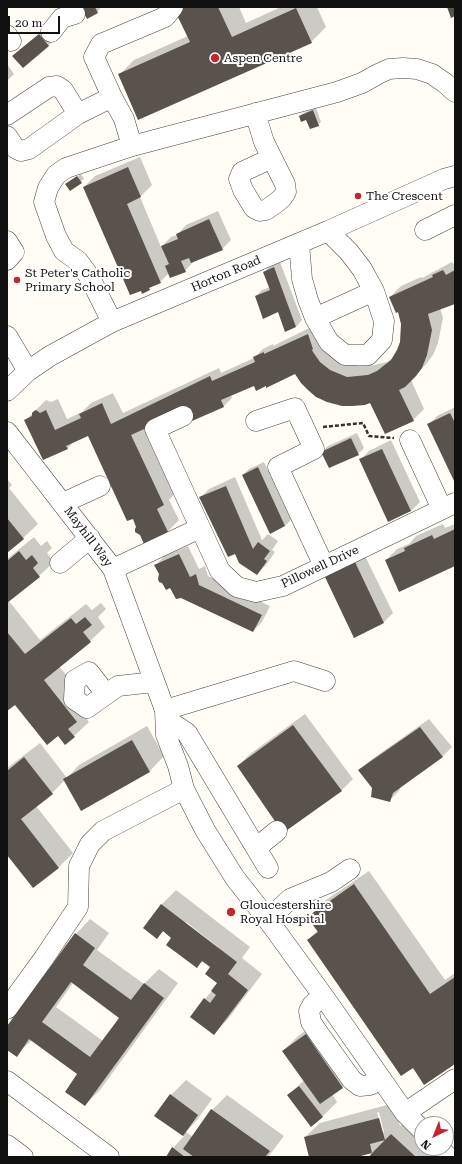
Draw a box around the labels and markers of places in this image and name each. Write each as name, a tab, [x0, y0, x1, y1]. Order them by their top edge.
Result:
place label: Aspen Centre	[224, 51, 302, 65]
marker: Aspen Centre	[209, 52, 221, 64]
place label: The Crescent	[366, 189, 443, 203]
marker: The Crescent	[353, 191, 363, 201]
place label: St Peter's Catholic Primary School	[25, 266, 130, 294]
marker: St Peter's Catholic Primary School	[12, 275, 22, 285]
place label: Gloucestershire Royal Hospital	[240, 898, 331, 926]
marker: Gloucestershire Royal Hospital	[225, 906, 237, 918]

